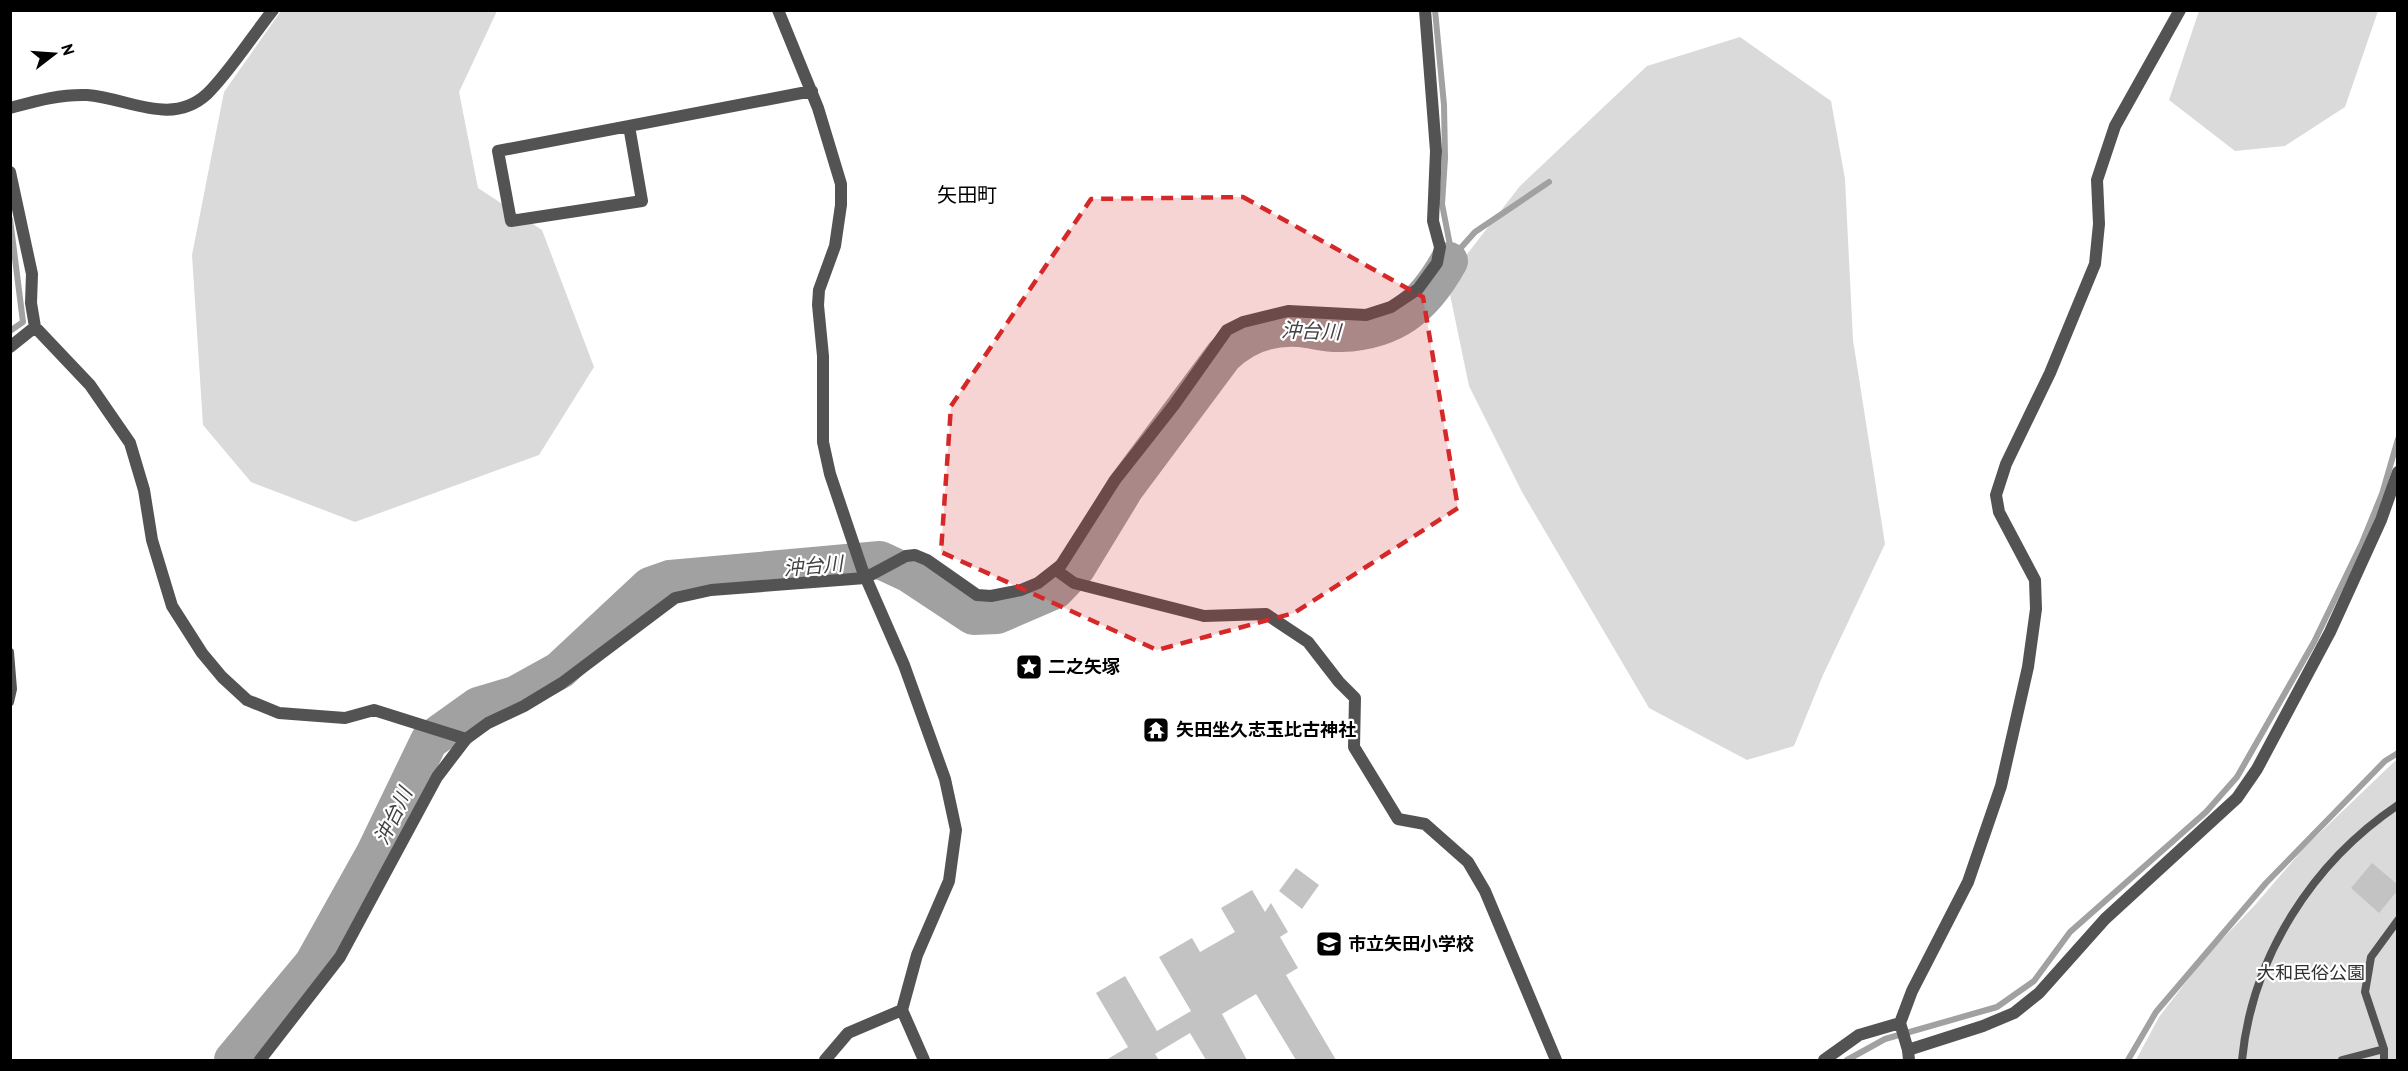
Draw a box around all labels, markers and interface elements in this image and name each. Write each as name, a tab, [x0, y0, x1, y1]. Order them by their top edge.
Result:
north arrow	[24, 24, 84, 84]
text: N	[57, 42, 79, 58]
district label: 矢田町	[937, 182, 997, 208]
water label: 沖台川	[1281, 317, 1343, 345]
water label: 沖台川	[782, 550, 846, 582]
place icon: 二之矢塚	[1014, 652, 1044, 682]
place label: 二之矢塚	[1048, 655, 1120, 678]
temple icon: 矢田坐久志玉比古神社	[1141, 715, 1171, 745]
place label: 矢田坐久志玉比古神社	[1176, 718, 1356, 741]
water label: 沖台川	[368, 782, 419, 849]
school or university icon: 市立矢田小学校	[1314, 929, 1344, 959]
place label: 市立矢田小学校	[1348, 932, 1474, 955]
park label: 大和民俗公園	[2257, 961, 2365, 984]

